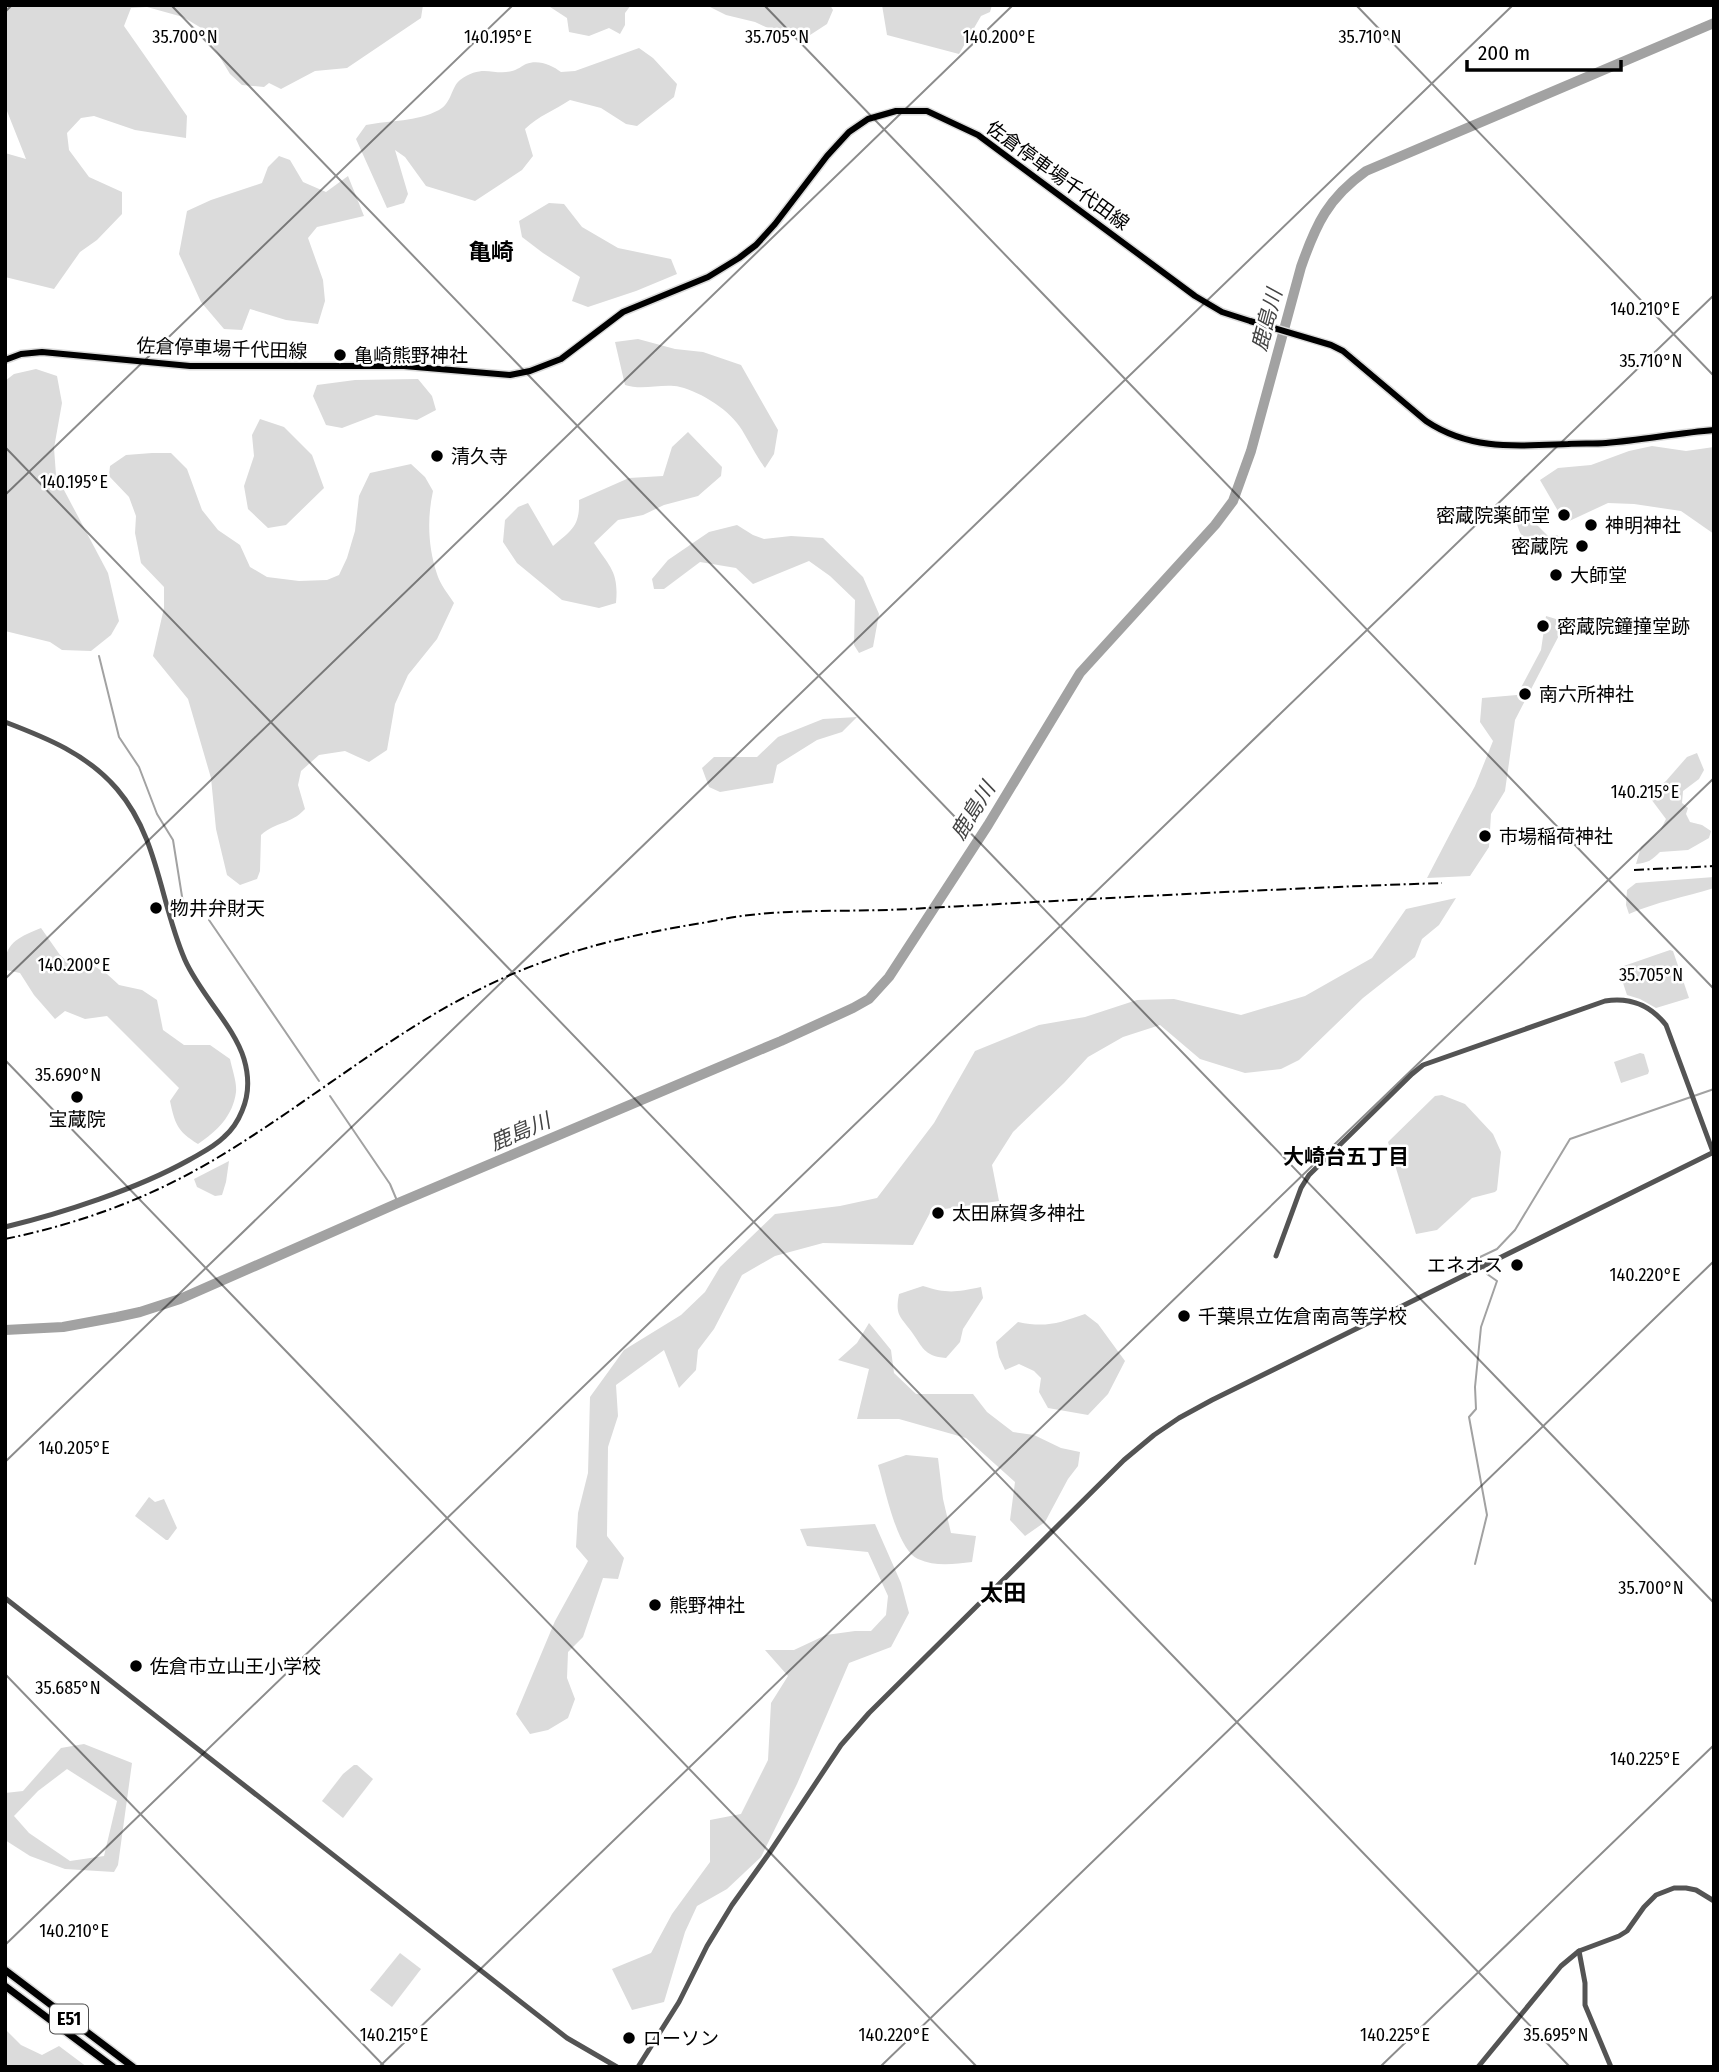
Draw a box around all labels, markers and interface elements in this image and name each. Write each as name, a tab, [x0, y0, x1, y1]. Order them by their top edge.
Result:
text: 35.700°N	[152, 26, 218, 48]
text: 140.195°E	[464, 26, 532, 48]
text: 35.705°N	[745, 26, 809, 48]
text: 140.200°E	[963, 26, 1035, 48]
text: 35.710°N	[1338, 26, 1402, 48]
scale bar	[1467, 28, 1621, 72]
text: 200 m	[1478, 40, 1530, 66]
street label: 佐倉停車場千代田線	[982, 116, 1134, 235]
district label: 亀崎	[468, 238, 514, 266]
water label: 鹿島川	[1246, 284, 1288, 354]
text: 140.210°E	[1610, 298, 1680, 320]
street label: 佐倉停車場千代田線	[136, 334, 308, 363]
place label: 亀崎熊野神社	[354, 344, 468, 367]
marker: 亀崎熊野神社	[332, 347, 348, 363]
text: 35.710°N	[1619, 350, 1683, 372]
place label: 清久寺	[451, 445, 508, 468]
marker: 清久寺	[429, 448, 445, 464]
text: 140.195°E	[40, 471, 108, 493]
place label: 密蔵院薬師堂	[1436, 504, 1550, 527]
marker: 密蔵院薬師堂	[1556, 507, 1572, 523]
place label: 神明神社	[1605, 514, 1681, 537]
marker: 神明神社	[1583, 517, 1599, 533]
place label: 密蔵院	[1511, 535, 1568, 558]
marker: 密蔵院	[1574, 538, 1590, 554]
place label: 大師堂	[1570, 564, 1627, 587]
marker: 大師堂	[1548, 567, 1564, 583]
place label: 密蔵院鐘撞堂跡	[1557, 615, 1690, 638]
marker: 密蔵院鐘撞堂跡	[1535, 618, 1551, 634]
place label: 南六所神社	[1539, 683, 1634, 706]
marker: 南六所神社	[1517, 686, 1533, 702]
water label: 鹿島川	[945, 776, 1002, 845]
text: 140.215°E	[1611, 781, 1679, 803]
place label: 市場稲荷神社	[1499, 825, 1613, 848]
marker: 市場稲荷神社	[1477, 828, 1493, 844]
place label: 物井弁財天	[170, 897, 265, 920]
marker: 物井弁財天	[148, 900, 164, 916]
text: 140.200°E	[38, 954, 110, 976]
text: 35.705°N	[1619, 964, 1683, 986]
text: 35.690°N	[35, 1064, 101, 1086]
marker: 宝蔵院	[69, 1089, 85, 1105]
water label: 鹿島川	[486, 1107, 556, 1156]
place label: 宝蔵院	[48, 1108, 106, 1131]
district label: 大崎台五丁目	[1283, 1144, 1409, 1170]
place label: 太田麻賀多神社	[952, 1202, 1085, 1225]
marker: 太田麻賀多神社	[930, 1205, 946, 1221]
place label: エネオス	[1427, 1254, 1503, 1277]
marker: エネオス	[1509, 1257, 1525, 1273]
text: 140.220°E	[1609, 1264, 1681, 1286]
place label: 千葉県立佐倉南高等学校	[1198, 1305, 1407, 1328]
marker: 千葉県立佐倉南高等学校	[1176, 1308, 1192, 1324]
text: 140.205°E	[38, 1437, 110, 1459]
text: 35.700°N	[1618, 1577, 1684, 1599]
district label: 太田	[980, 1579, 1026, 1607]
place label: 熊野神社	[669, 1594, 745, 1617]
marker: 熊野神社	[647, 1597, 663, 1613]
place label: 佐倉市立山王小学校	[150, 1655, 321, 1678]
marker: 佐倉市立山王小学校	[128, 1658, 144, 1674]
text: 35.685°N	[35, 1677, 101, 1699]
text: 140.225°E	[1610, 1748, 1680, 1770]
text: 140.210°E	[39, 1920, 109, 1942]
road number: E51	[50, 2005, 88, 2034]
text: 140.215°E	[360, 2024, 428, 2046]
text: 140.220°E	[858, 2024, 930, 2046]
text: 140.225°E	[1360, 2024, 1430, 2046]
text: 35.695°N	[1524, 2024, 1588, 2046]
place label: ローソン	[643, 2027, 719, 2050]
marker: ローソン	[621, 2030, 637, 2046]

